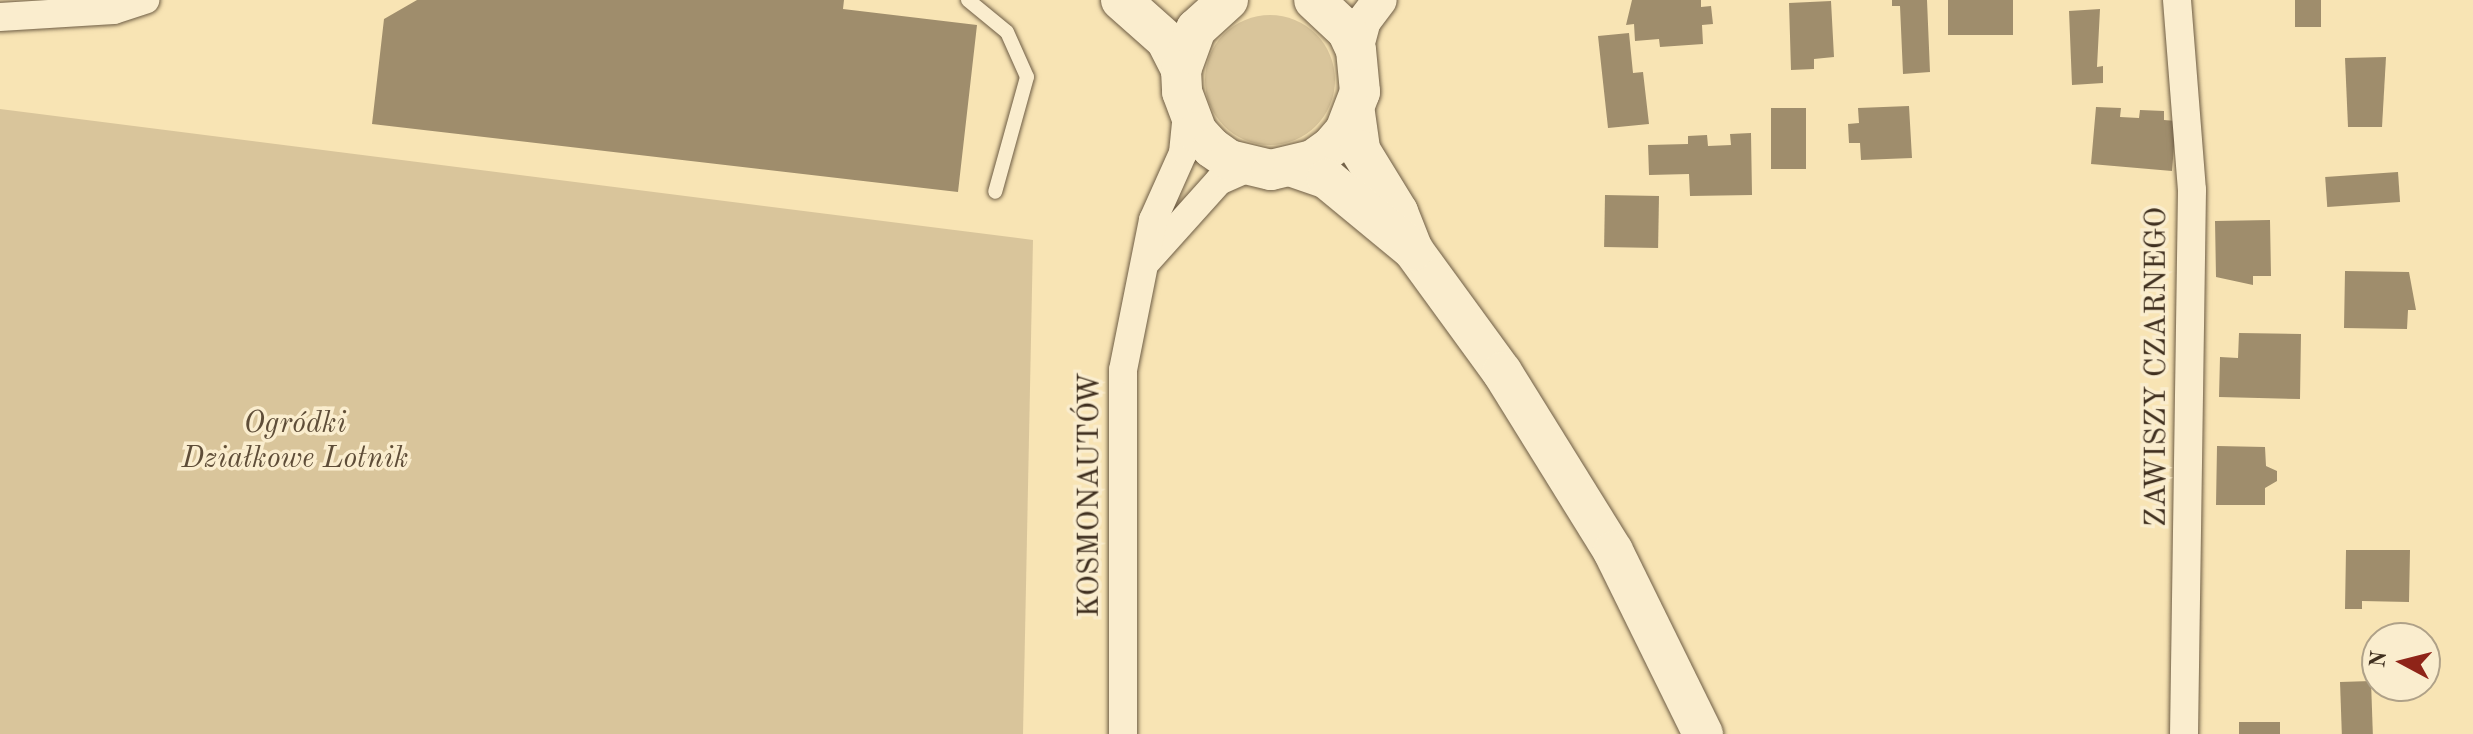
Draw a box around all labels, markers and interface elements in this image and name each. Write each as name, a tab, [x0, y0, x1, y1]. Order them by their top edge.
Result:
street label: ZAWISZY CZARNEGO	[2139, 207, 2175, 527]
street label: KOSMONAUTÓW	[1072, 372, 1108, 618]
park label: Ogródki Działkowe Lotnik	[182, 406, 408, 476]
north arrow	[2361, 622, 2441, 702]
text: N	[2367, 650, 2391, 669]

